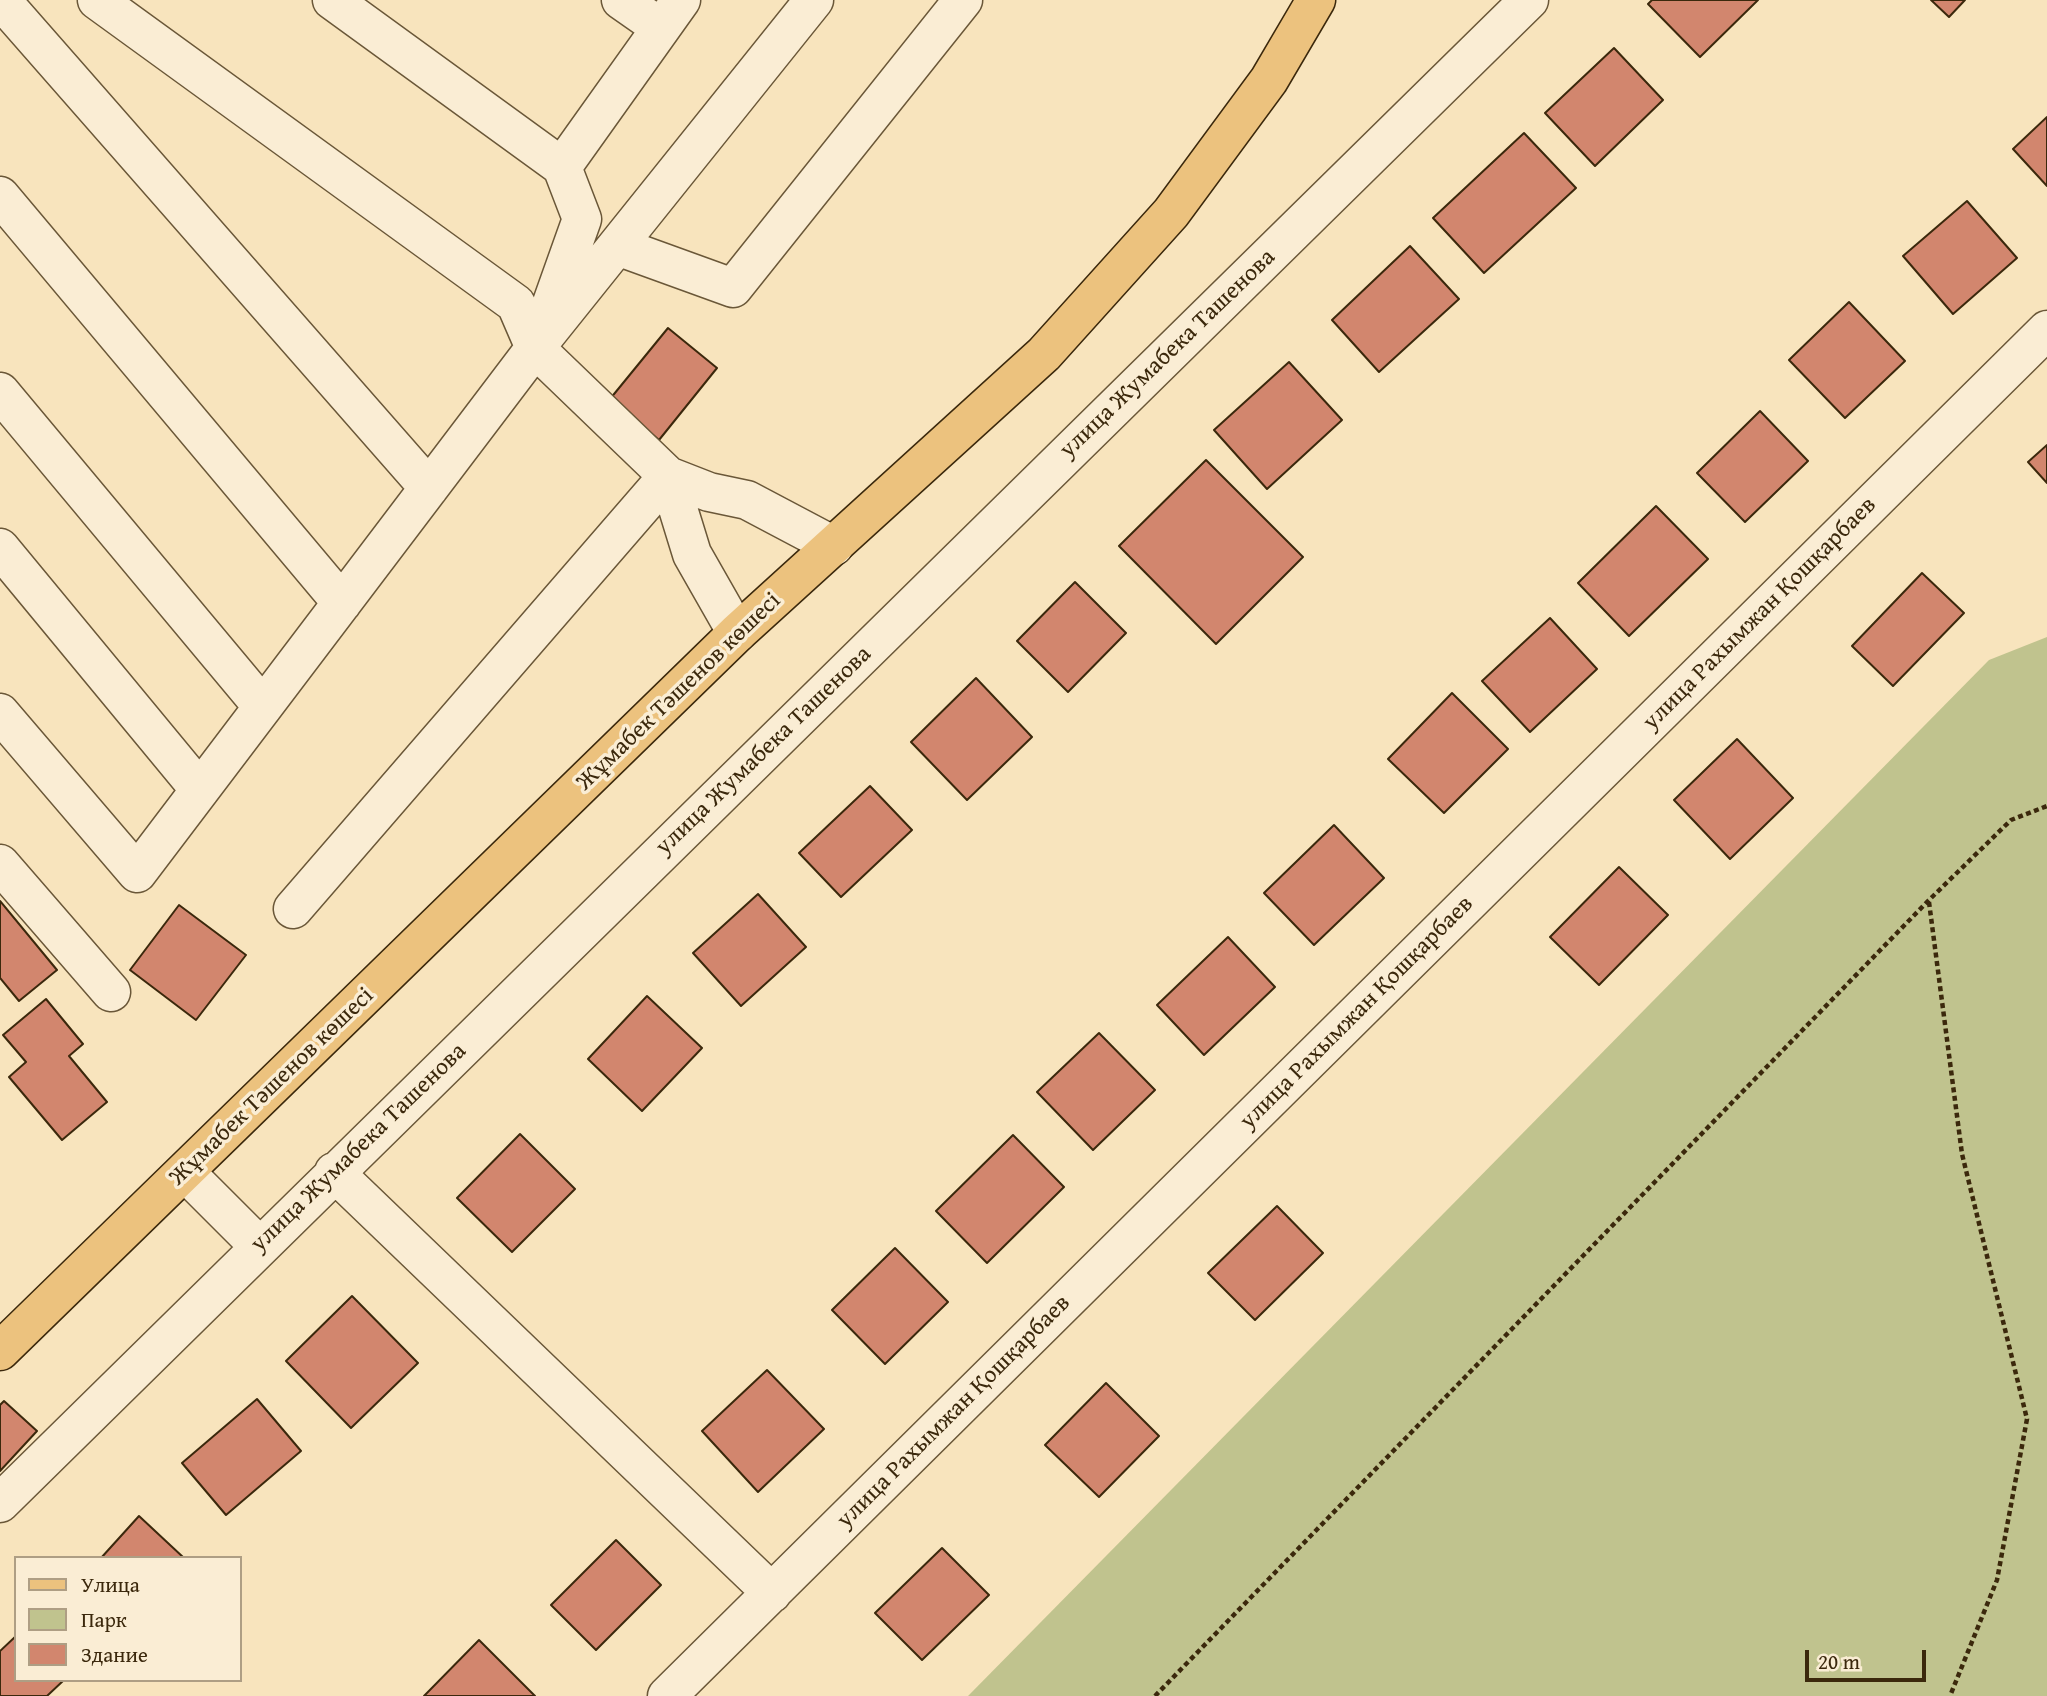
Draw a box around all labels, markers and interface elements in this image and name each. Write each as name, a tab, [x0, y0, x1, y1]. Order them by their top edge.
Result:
street label: улица Жумабека Ташенова	[1054, 243, 1282, 465]
street label: улица Рахымжан Қошқарбаев	[1637, 491, 1883, 737]
street label: Жұмабек Тәшенов көшесі	[571, 587, 787, 797]
street label: улица Жумабека Ташенова	[650, 640, 878, 862]
street label: улица Рахымжан Қошқарбаев	[1234, 890, 1480, 1136]
street label: Жұмабек Тәшенов көшесі	[164, 982, 380, 1192]
street label: улица Жумабека Ташенова	[245, 1037, 473, 1259]
street label: улица Рахымжан Қошқарбаев	[831, 1289, 1077, 1535]
legend	[14, 1556, 242, 1682]
text: Улица	[81, 1569, 140, 1600]
text: Парк	[81, 1604, 127, 1635]
scale bar	[1809, 1636, 1930, 1680]
text: Здание	[81, 1639, 148, 1670]
text: 20 m	[1818, 1646, 1860, 1677]

